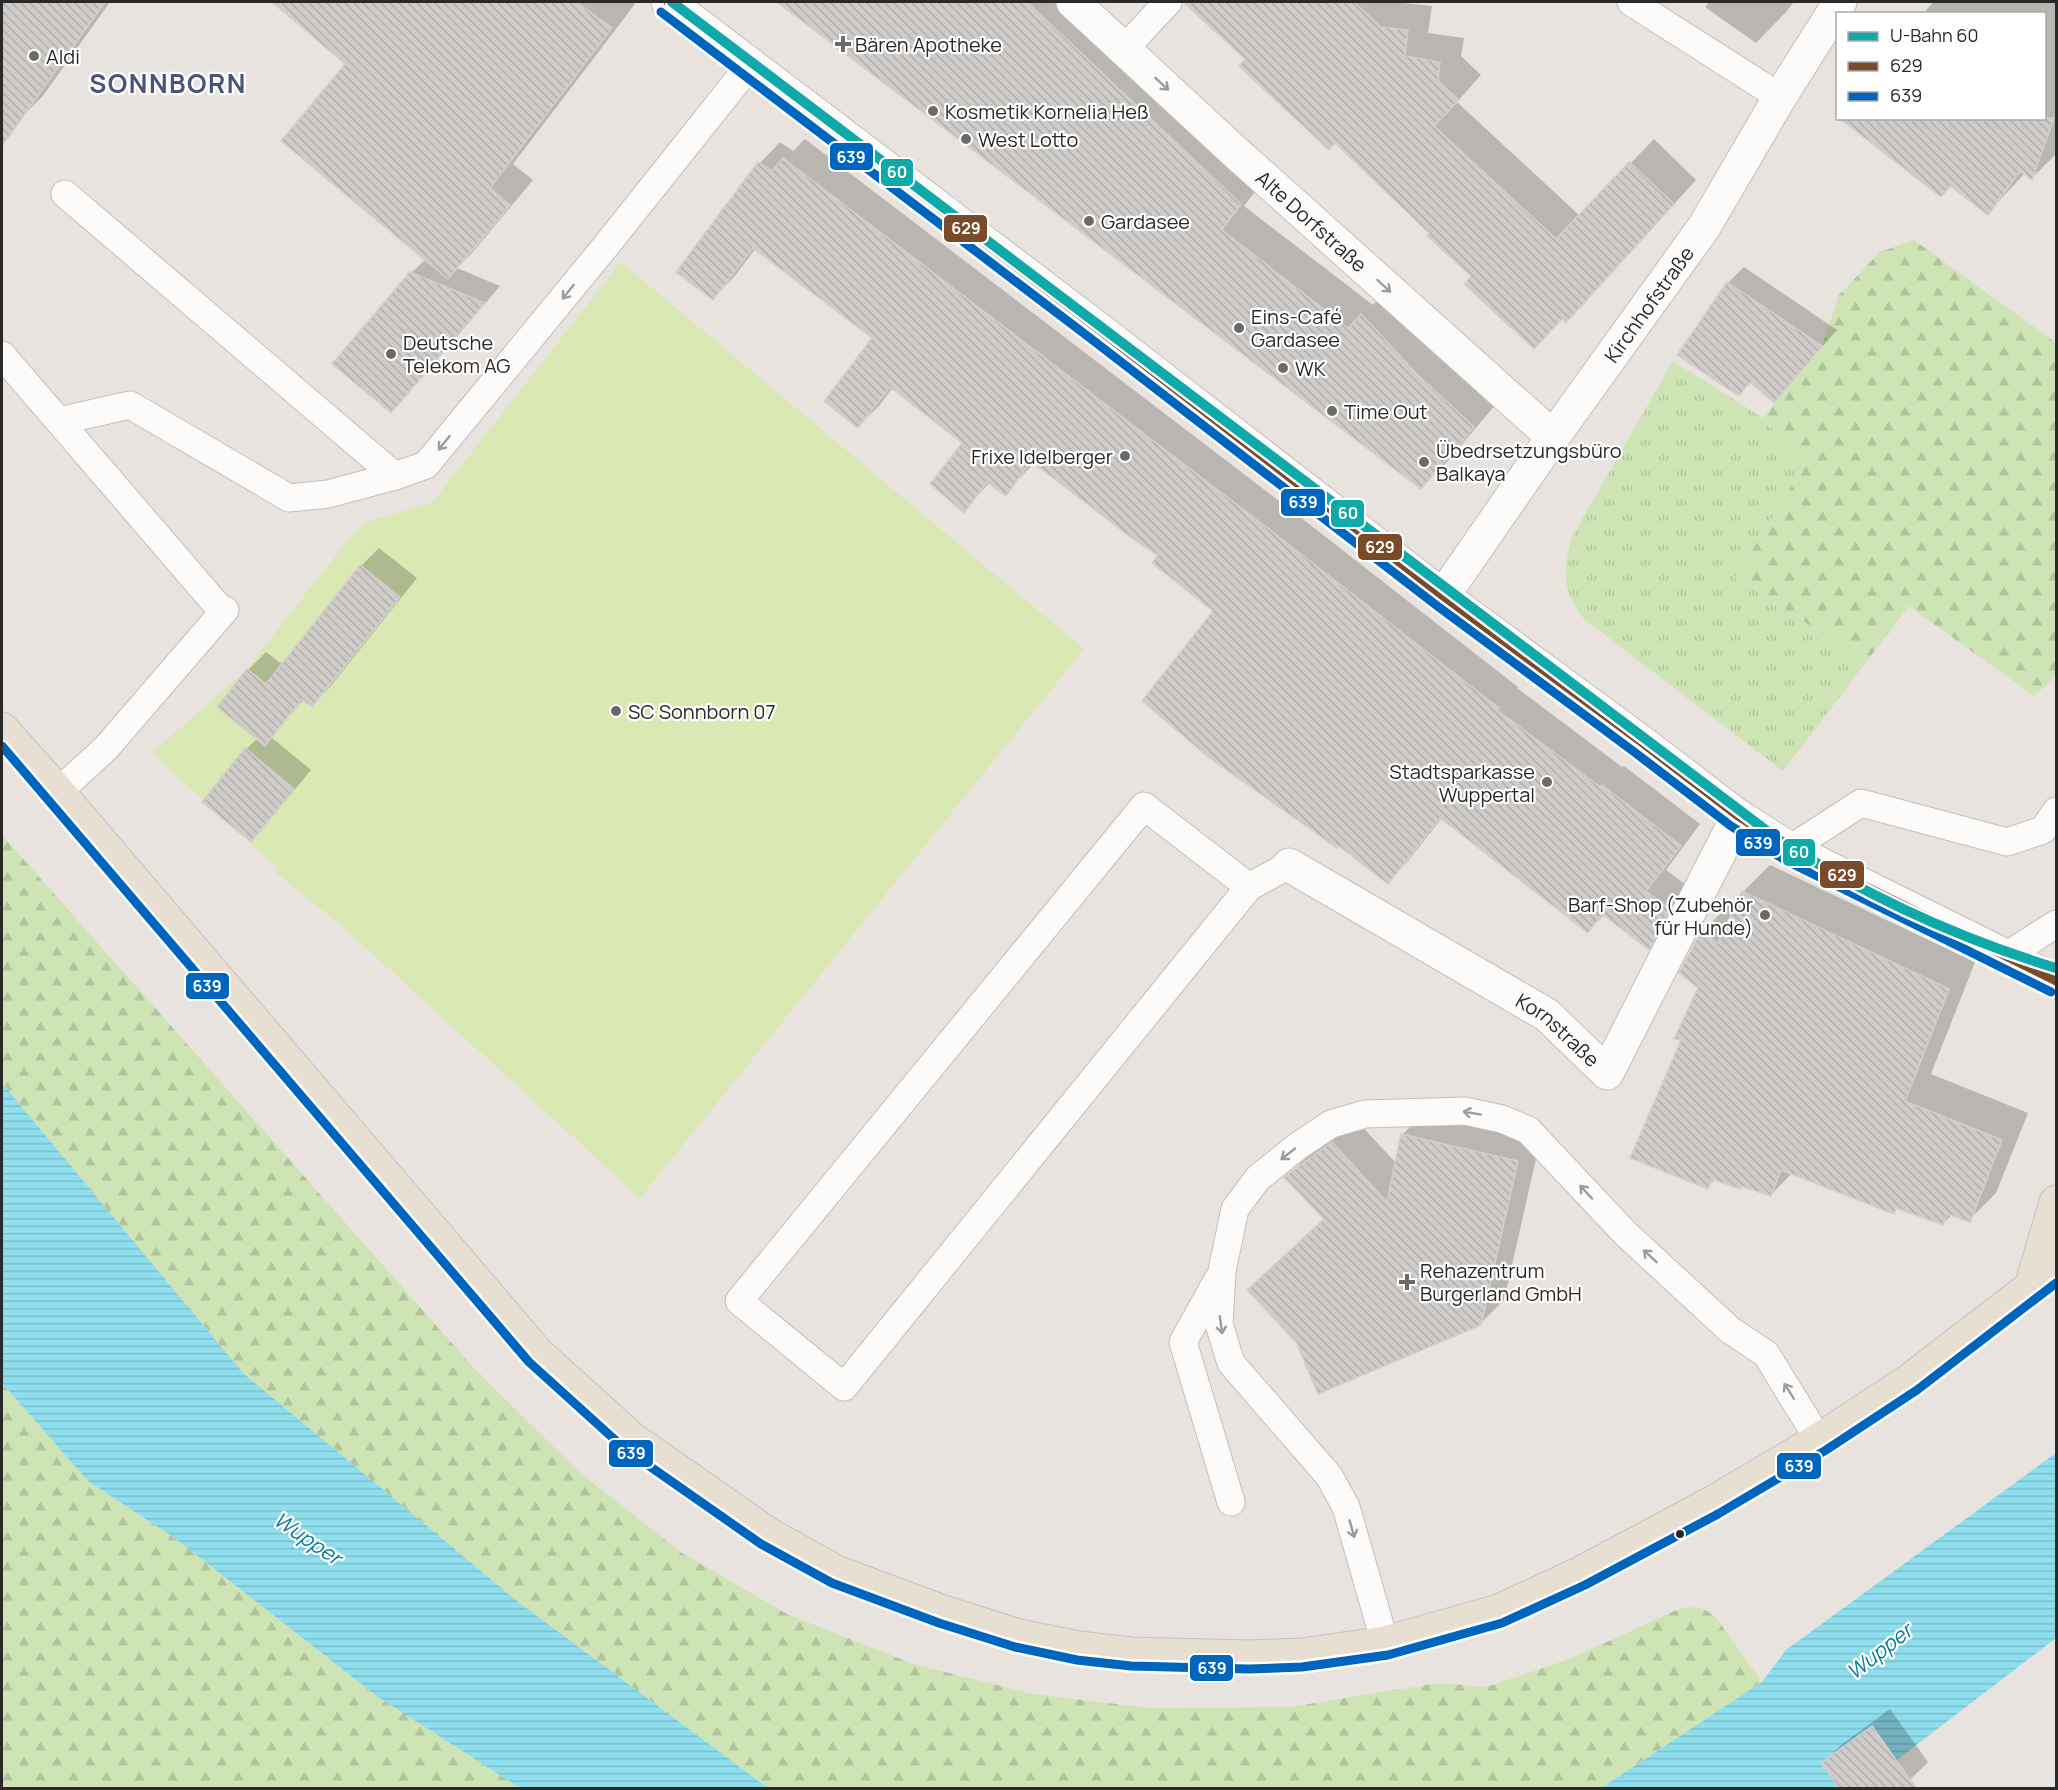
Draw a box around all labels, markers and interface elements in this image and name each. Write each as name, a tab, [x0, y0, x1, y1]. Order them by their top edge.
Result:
legend	[1836, 12, 2046, 120]
text: U-Bahn 60	[1890, 23, 1978, 47]
place label: Bären Apotheke	[855, 31, 1002, 58]
marker: Bären Apotheke	[836, 37, 850, 51]
place label: Aldi	[46, 43, 80, 70]
marker: Aldi	[27, 49, 41, 63]
text: 629	[1890, 53, 1923, 77]
district label: SONNBORN	[89, 65, 247, 101]
one-way arrow	[1154, 77, 1169, 91]
text: 639	[1890, 83, 1922, 107]
place label: Kosmetik Kornelia Heß	[945, 98, 1149, 125]
marker: Kosmetik Kornelia Heß	[926, 104, 940, 118]
place label: West Lotto	[978, 126, 1079, 153]
marker: West Lotto	[959, 132, 973, 146]
line badge: 639	[829, 142, 874, 171]
text: 639	[836, 146, 866, 168]
line badge: 60	[880, 158, 914, 187]
text: 60	[887, 161, 907, 183]
street label: Alte Dorfstraße	[1251, 164, 1373, 278]
place label: Gardasee	[1101, 208, 1190, 235]
line badge: 629	[943, 214, 988, 243]
marker: Gardasee	[1082, 214, 1096, 228]
text: 629	[951, 217, 981, 239]
street label: Kirchhofstraße	[1597, 240, 1700, 368]
one-way arrow	[1376, 279, 1391, 293]
one-way arrow	[561, 284, 574, 300]
place label: Eins-Café Gardasee	[1251, 303, 1342, 353]
marker: Eins-Café Gardasee	[1232, 321, 1246, 335]
place label: Deutsche Telekom AG	[403, 329, 510, 379]
marker: Deutsche Telekom AG	[384, 347, 398, 361]
place label: WK	[1295, 355, 1326, 382]
marker: WK	[1276, 361, 1290, 375]
place label: Time Out	[1344, 398, 1428, 425]
marker: Time Out	[1325, 404, 1339, 418]
one-way arrow	[437, 435, 451, 450]
place label: Übedrsetzungsbüro Balkaya	[1436, 437, 1622, 487]
place label: Frixe Idelberger	[971, 443, 1113, 470]
marker: Frixe Idelberger	[1118, 449, 1132, 463]
marker: Übedrsetzungsbüro Balkaya	[1417, 455, 1431, 469]
line badge: 639	[1280, 488, 1326, 517]
text: 639	[1288, 491, 1318, 513]
line badge: 60	[1330, 499, 1365, 528]
text: 60	[1338, 502, 1358, 524]
line badge: 629	[1357, 533, 1403, 561]
text: 629	[1365, 536, 1395, 558]
place label: SC Sonnborn 07	[628, 698, 776, 725]
marker: SC Sonnborn 07	[609, 704, 623, 718]
place label: Stadtsparkasse Wuppertal	[1389, 758, 1535, 808]
marker: Stadtsparkasse Wuppertal	[1540, 775, 1554, 789]
line badge: 639	[1735, 828, 1781, 857]
text: 639	[1743, 832, 1773, 854]
line badge: 60	[1782, 838, 1816, 867]
text: 60	[1789, 841, 1809, 863]
line badge: 629	[1819, 860, 1865, 889]
text: 629	[1827, 864, 1857, 886]
place label: Barf-Shop (Zubehör für Hunde)	[1568, 891, 1753, 941]
marker: Barf-Shop (Zubehör für Hunde)	[1758, 908, 1772, 922]
line badge: 639	[185, 972, 230, 1000]
text: 639	[192, 975, 222, 997]
street label: Kornstraße	[1511, 986, 1606, 1072]
one-way arrow	[1463, 1107, 1483, 1118]
one-way arrow	[1280, 1147, 1296, 1160]
one-way arrow	[1579, 1185, 1593, 1200]
one-way arrow	[1643, 1249, 1658, 1263]
place label: Rehazentrum Burgerland GmbH	[1420, 1257, 1582, 1307]
marker: Rehazentrum Burgerland GmbH	[1398, 1273, 1416, 1291]
one-way arrow	[1216, 1315, 1227, 1334]
one-way arrow	[1782, 1383, 1794, 1400]
line badge: 639	[608, 1439, 654, 1468]
text: 639	[616, 1442, 646, 1464]
line badge: 639	[1776, 1452, 1822, 1480]
text: 639	[1784, 1455, 1814, 1477]
water label: Wupper	[269, 1505, 349, 1572]
one-way arrow	[1347, 1519, 1358, 1538]
unlabelled marker	[1674, 1528, 1686, 1540]
water label: Wupper	[1840, 1615, 1920, 1685]
line badge: 639	[1189, 1654, 1234, 1682]
text: 639	[1197, 1657, 1227, 1679]

